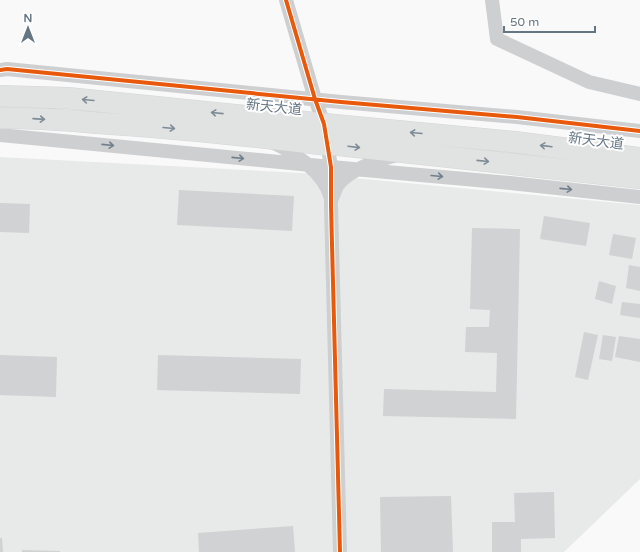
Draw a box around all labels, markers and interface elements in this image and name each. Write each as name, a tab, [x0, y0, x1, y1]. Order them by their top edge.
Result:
north arrow	[8, 8, 48, 48]
scale bar	[504, 8, 595, 34]
text: N	[24, 12, 32, 25]
text: 50 m	[510, 15, 539, 29]
street label: 新天大道	[245, 96, 303, 118]
one-way arrow	[82, 97, 95, 104]
one-way arrow	[211, 109, 224, 116]
one-way arrow	[32, 115, 45, 122]
one-way arrow	[162, 125, 175, 132]
one-way arrow	[410, 129, 423, 137]
street label: 新天大道	[567, 129, 625, 153]
one-way arrow	[102, 142, 115, 149]
one-way arrow	[540, 142, 553, 150]
one-way arrow	[347, 143, 360, 151]
one-way arrow	[231, 154, 244, 162]
one-way arrow	[476, 157, 489, 165]
one-way arrow	[430, 173, 443, 180]
one-way arrow	[559, 185, 572, 193]

